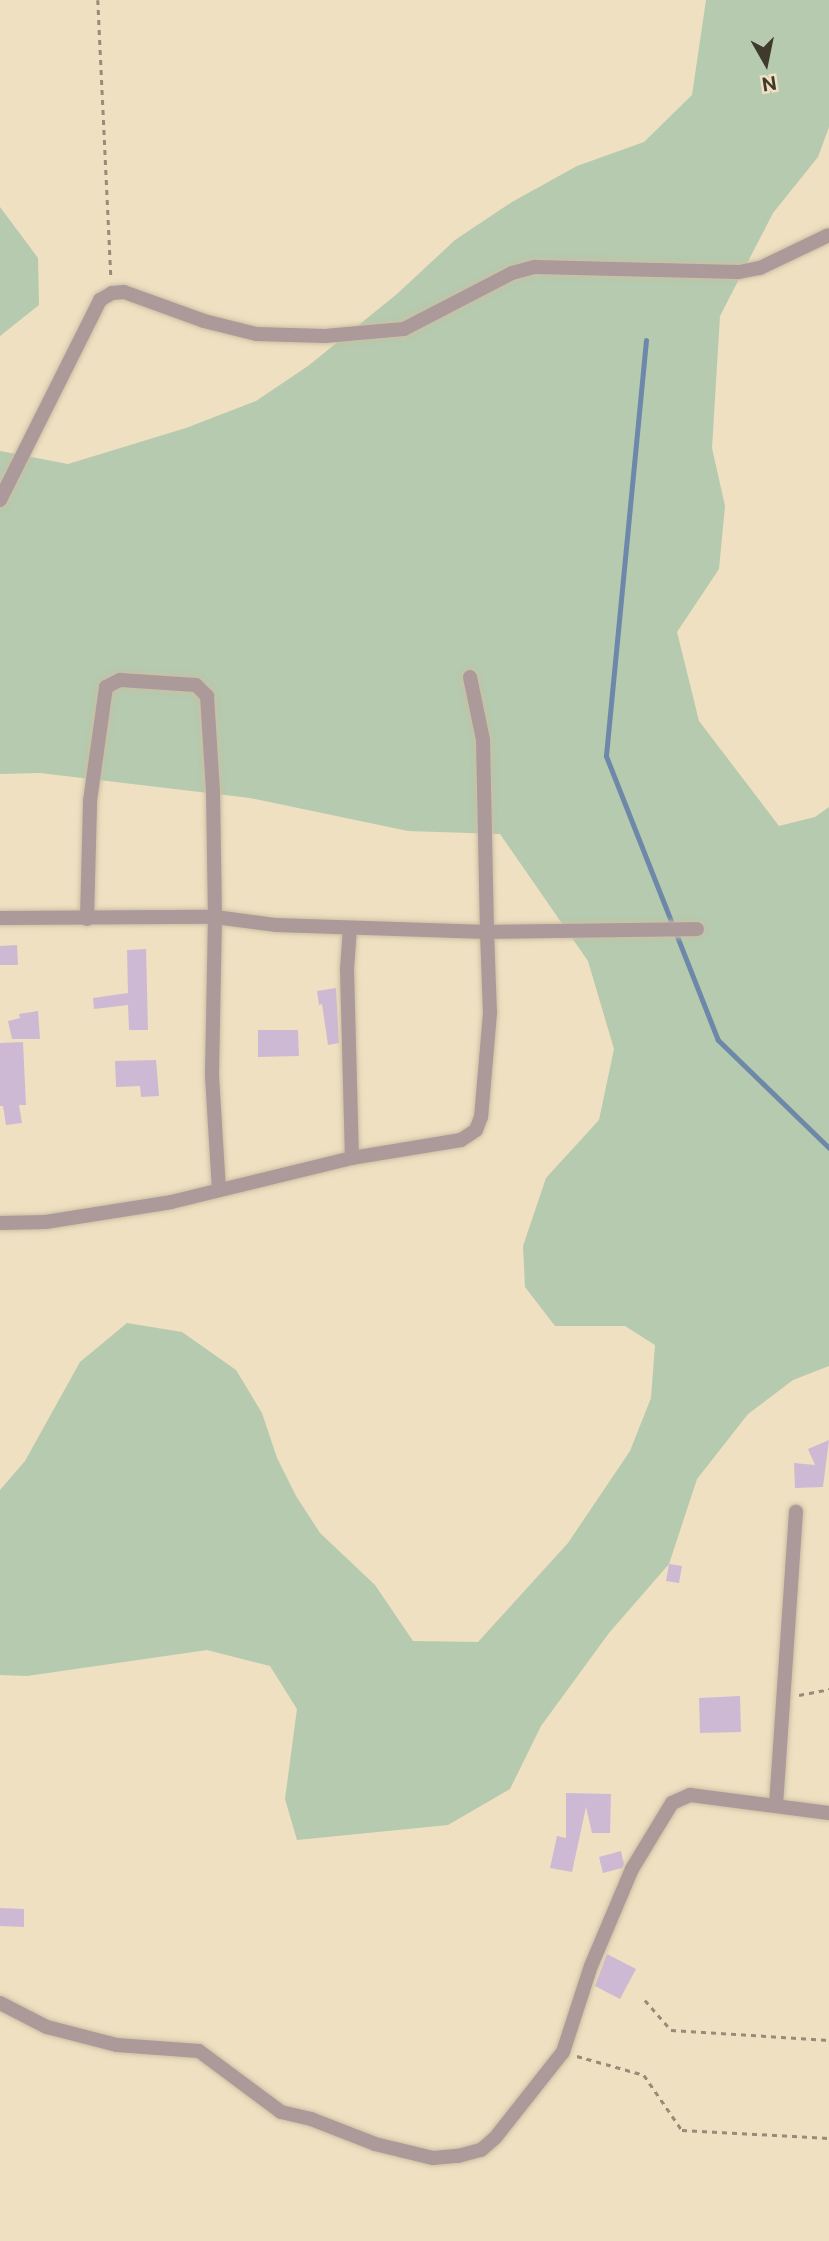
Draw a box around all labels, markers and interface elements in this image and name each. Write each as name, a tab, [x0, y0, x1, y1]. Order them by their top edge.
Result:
north arrow	[731, 28, 801, 98]
text: N	[760, 72, 778, 96]

